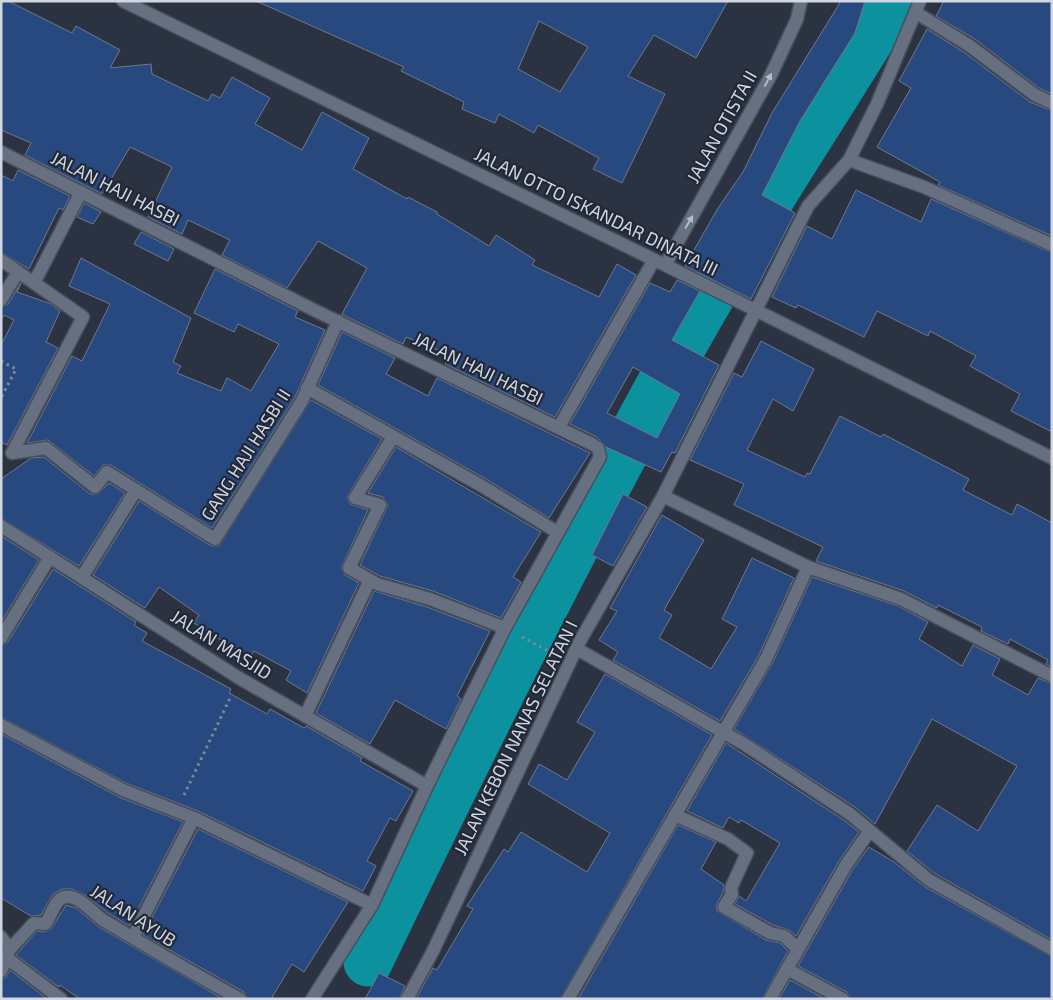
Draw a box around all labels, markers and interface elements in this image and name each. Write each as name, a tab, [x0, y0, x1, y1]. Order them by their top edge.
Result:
street label: JALAN OTISTA II	[681, 66, 761, 187]
one-way arrow	[764, 73, 772, 88]
street label: JALAN OTTO ISKANDAR DINATA III	[471, 142, 722, 280]
street label: JALAN HAJI HASBI	[47, 146, 184, 230]
one-way arrow	[685, 215, 693, 230]
street label: JALAN HAJI HASBI	[410, 327, 547, 409]
street label: GANG HAJI HASBI II	[196, 385, 295, 524]
street label: JALAN MASJID	[167, 605, 276, 684]
street label: JALAN KEBON NANAS SELATAN I	[449, 617, 582, 859]
street label: JALAN AYUB	[87, 879, 180, 951]

